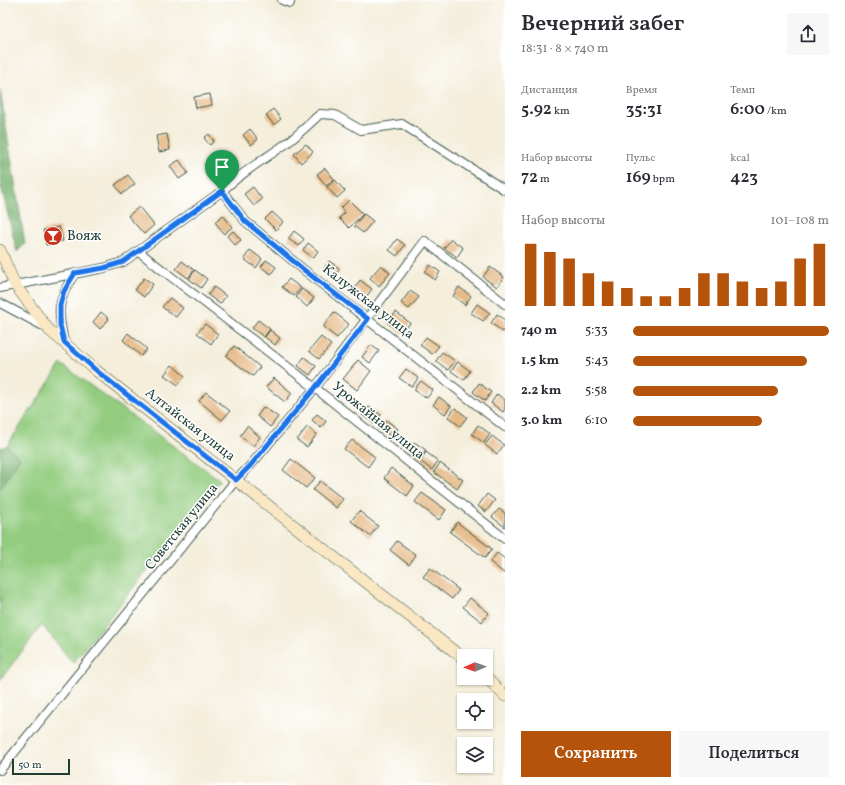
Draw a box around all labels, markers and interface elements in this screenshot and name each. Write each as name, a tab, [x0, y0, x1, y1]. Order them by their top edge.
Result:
text: Вечерний забег	[521, 9, 684, 40]
button: share	[787, 13, 829, 55]
text: 18:31 · 8 × 740 m	[521, 40, 609, 58]
text: Дистанция	[521, 83, 578, 98]
text: Время	[626, 83, 657, 98]
text: Темп	[730, 83, 755, 98]
text: 5.92	[521, 98, 552, 121]
text: 35:31	[626, 98, 662, 121]
text: 6:00	[730, 98, 765, 121]
text: km	[552, 104, 570, 119]
text: /km	[765, 104, 787, 119]
pin	[205, 150, 239, 191]
text: Набор высоты	[521, 151, 592, 166]
text: Пульс	[626, 151, 655, 166]
text: kcal	[730, 151, 750, 166]
icon: arrive	[211, 156, 233, 178]
text: 72	[521, 166, 538, 189]
text: 169	[626, 166, 651, 189]
text: 423	[730, 166, 758, 189]
text: m	[538, 172, 550, 187]
text: bpm	[651, 172, 675, 187]
text: Набор высоты	[521, 212, 605, 230]
text: 101–108 m	[771, 212, 829, 230]
bar icon: Вояж	[42, 225, 64, 247]
place label: Вояж	[67, 227, 101, 246]
street label: Калужская улица	[318, 260, 418, 344]
text: 740 m	[521, 322, 557, 340]
text: 5:33	[585, 322, 608, 340]
text: 1.5 km	[521, 352, 559, 370]
text: 5:43	[585, 352, 608, 370]
street label: Урожайная улица	[328, 378, 428, 464]
text: 2.2 km	[521, 382, 561, 400]
text: 5:58	[585, 382, 607, 400]
street label: Алтайская улица	[141, 384, 239, 466]
text: 3.0 km	[521, 412, 562, 430]
text: 6:10	[585, 412, 608, 430]
street label: Советская улица	[141, 480, 223, 574]
north arrow	[457, 649, 493, 685]
map controls	[457, 649, 493, 773]
button: locate	[457, 693, 493, 729]
button: Сохранить	[521, 731, 671, 777]
button: Поделиться	[679, 731, 829, 777]
button: layers	[457, 737, 493, 773]
scale bar	[12, 757, 70, 776]
text: 50 m	[18, 758, 42, 773]

